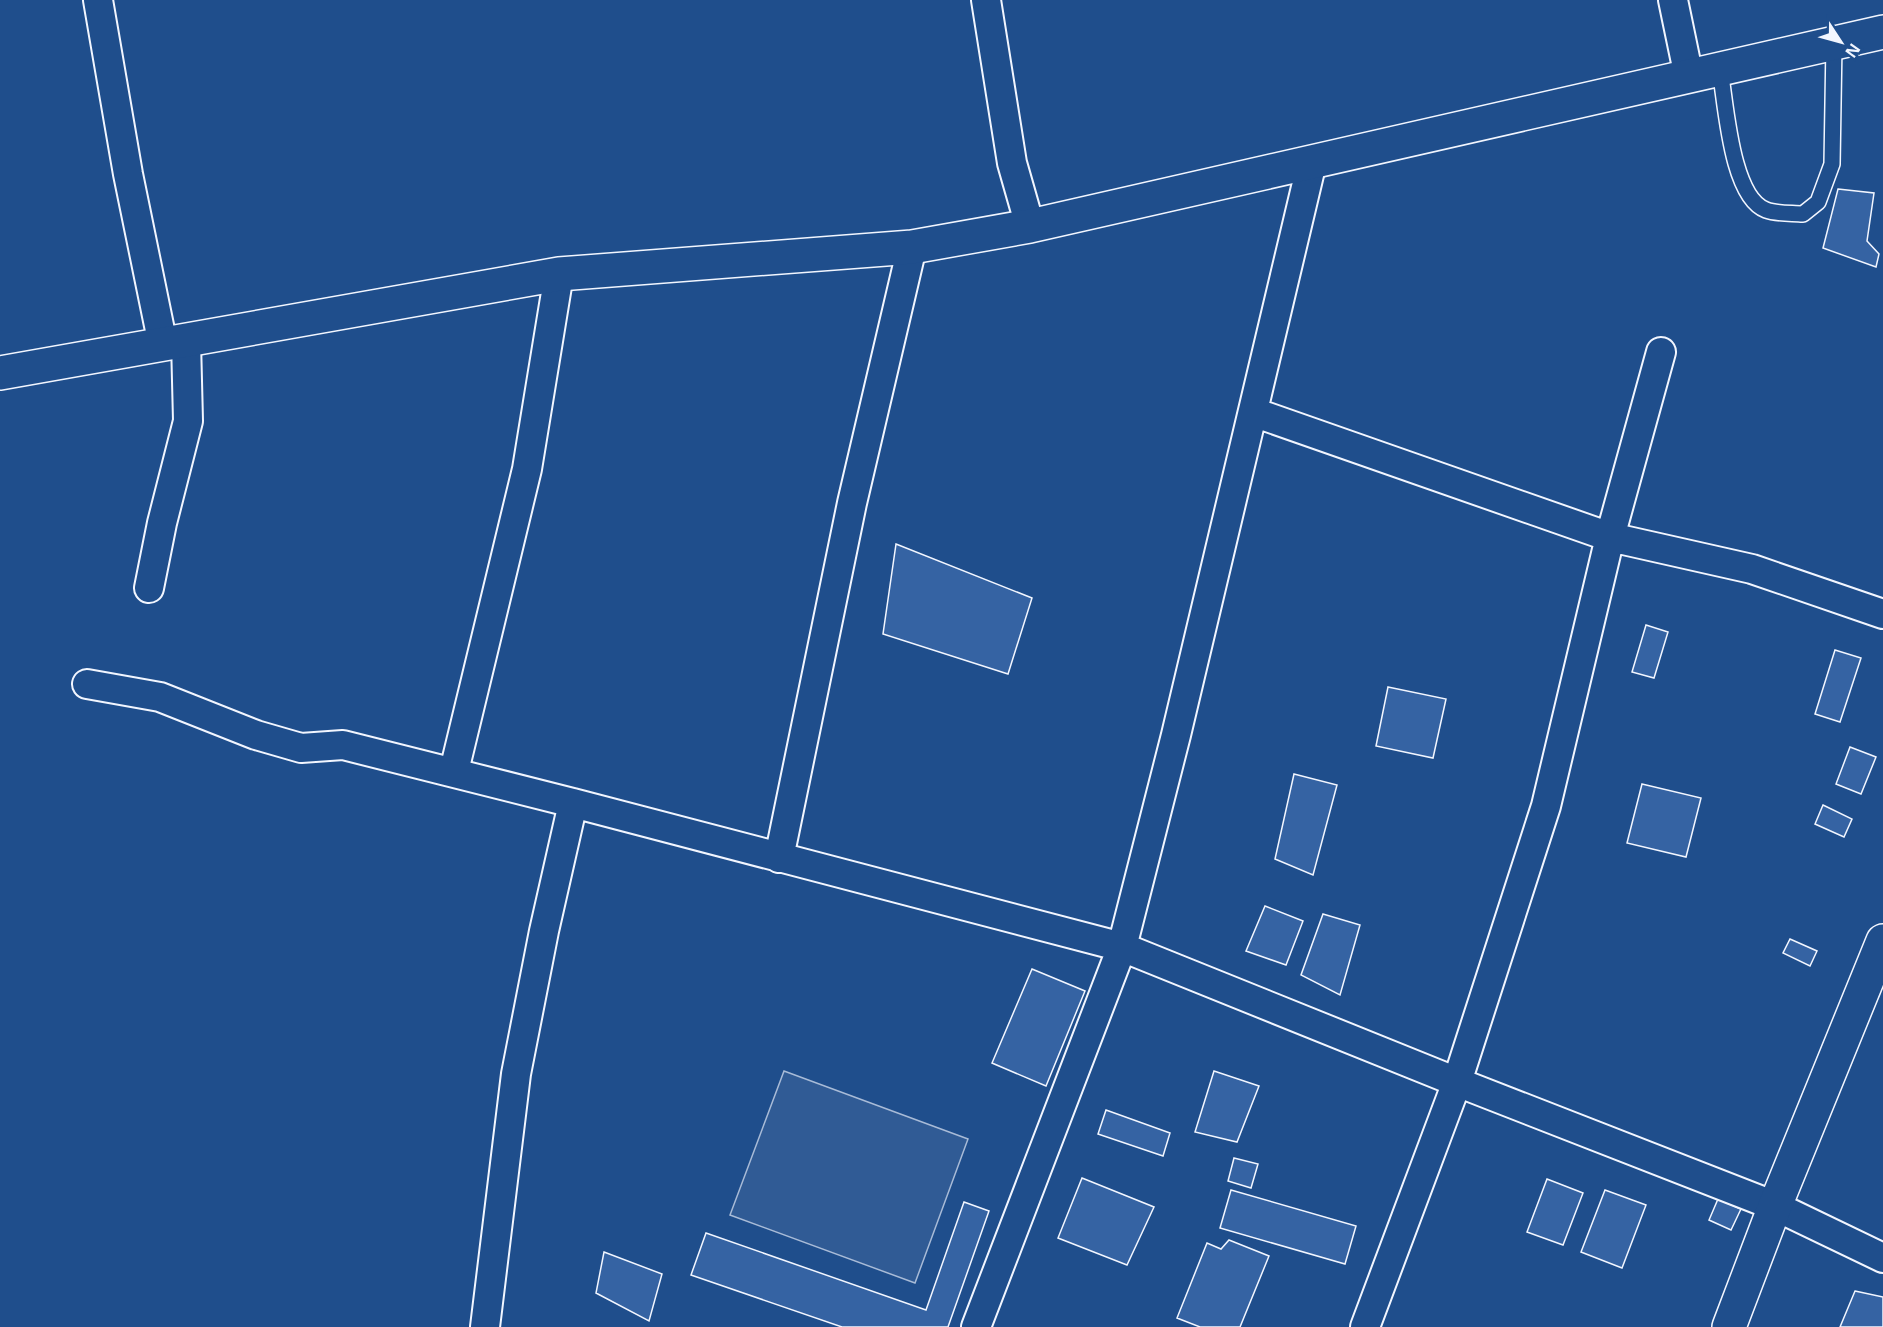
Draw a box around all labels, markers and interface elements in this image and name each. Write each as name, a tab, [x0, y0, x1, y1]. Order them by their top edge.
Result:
north arrow	[1811, 12, 1871, 72]
text: N	[1840, 39, 1866, 63]

